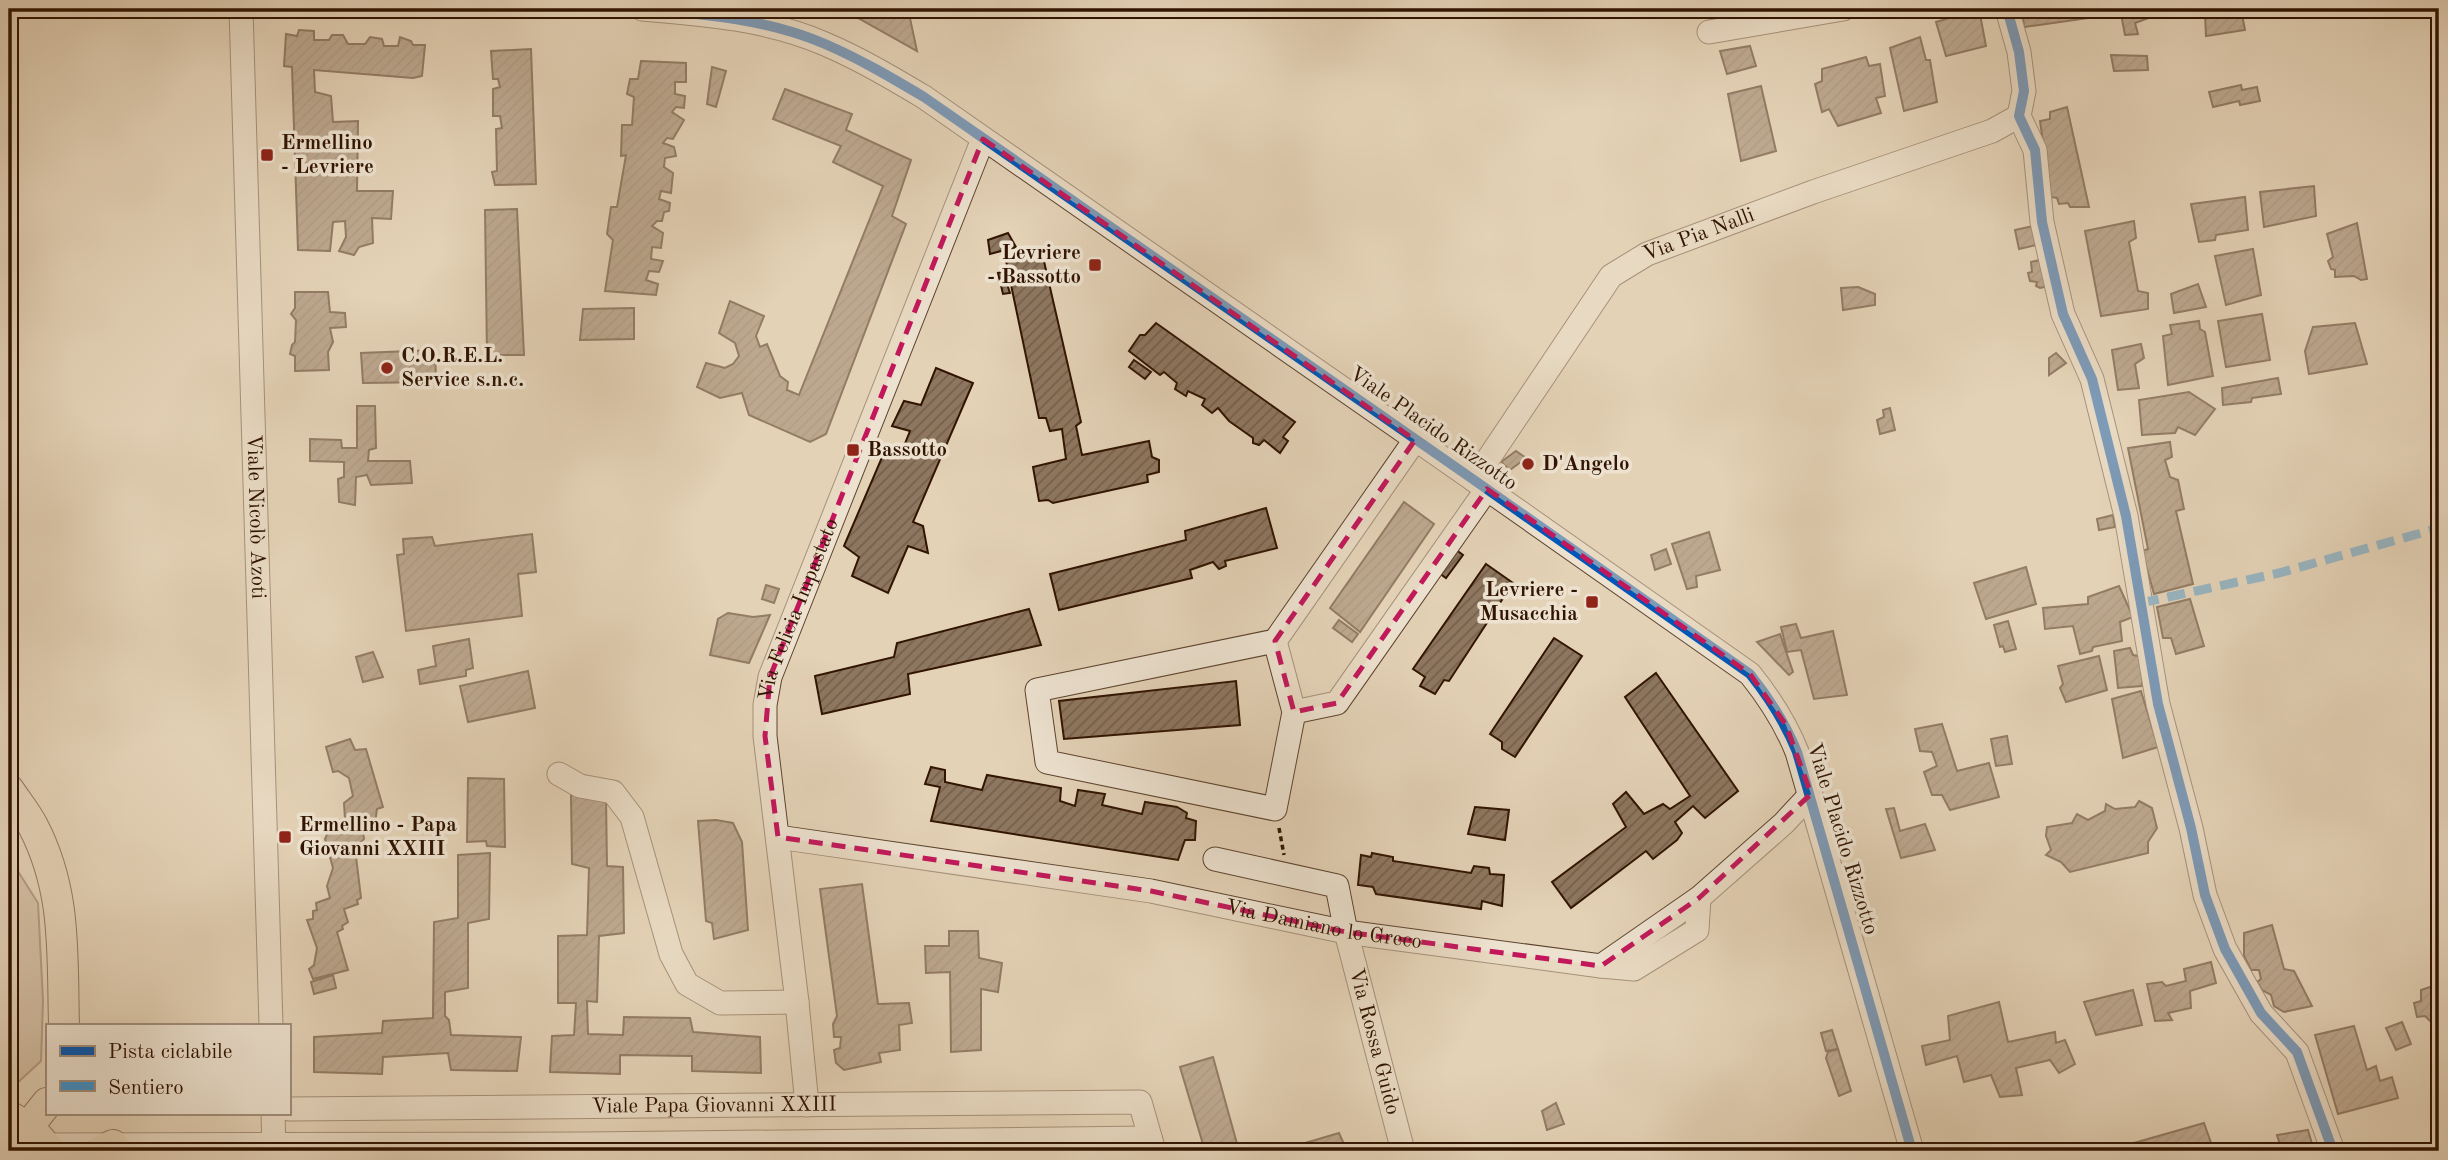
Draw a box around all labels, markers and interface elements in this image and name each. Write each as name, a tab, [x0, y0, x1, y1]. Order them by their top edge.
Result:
place label: Ermellino - Levriere	[281, 133, 374, 178]
marker: Ermellino - Levriere	[259, 147, 275, 163]
street label: Via Pia Nalli	[1640, 204, 1757, 265]
place label: Levriere - Bassotto	[987, 243, 1081, 288]
marker: Levriere - Bassotto	[1087, 257, 1103, 273]
place label: C.O.R.E.L. Service s.n.c.	[401, 346, 524, 391]
marker: C.O.R.E.L. Service s.n.c.	[379, 360, 395, 376]
street label: Viale Placido Rizzotto	[1345, 363, 1521, 495]
street label: Viale Nicolò Azoti	[243, 434, 269, 599]
place label: Bassotto	[867, 440, 947, 461]
marker: Bassotto	[845, 442, 861, 458]
place label: D'Angelo	[1542, 454, 1630, 475]
marker: D'Angelo	[1520, 456, 1536, 472]
street label: Via Felicia Impastato	[756, 515, 842, 702]
place label: Levriere - Musacchia	[1480, 580, 1578, 625]
marker: Levriere - Musacchia	[1584, 594, 1600, 610]
street label: Viale Placido Rizzotto	[1803, 740, 1881, 938]
place label: Ermellino - Papa Giovanni XXIII	[299, 815, 457, 860]
marker: Ermellino - Papa Giovanni XXIII	[277, 829, 293, 845]
street label: Via Damiano lo Greco	[1224, 896, 1423, 953]
street label: Via Rossa Guido	[1345, 966, 1404, 1117]
legend	[46, 1024, 290, 1114]
text: Pista ciclabile	[108, 1042, 232, 1063]
text: Sentiero	[108, 1078, 184, 1099]
street label: Viale Papa Giovanni XXIII	[591, 1094, 837, 1117]

